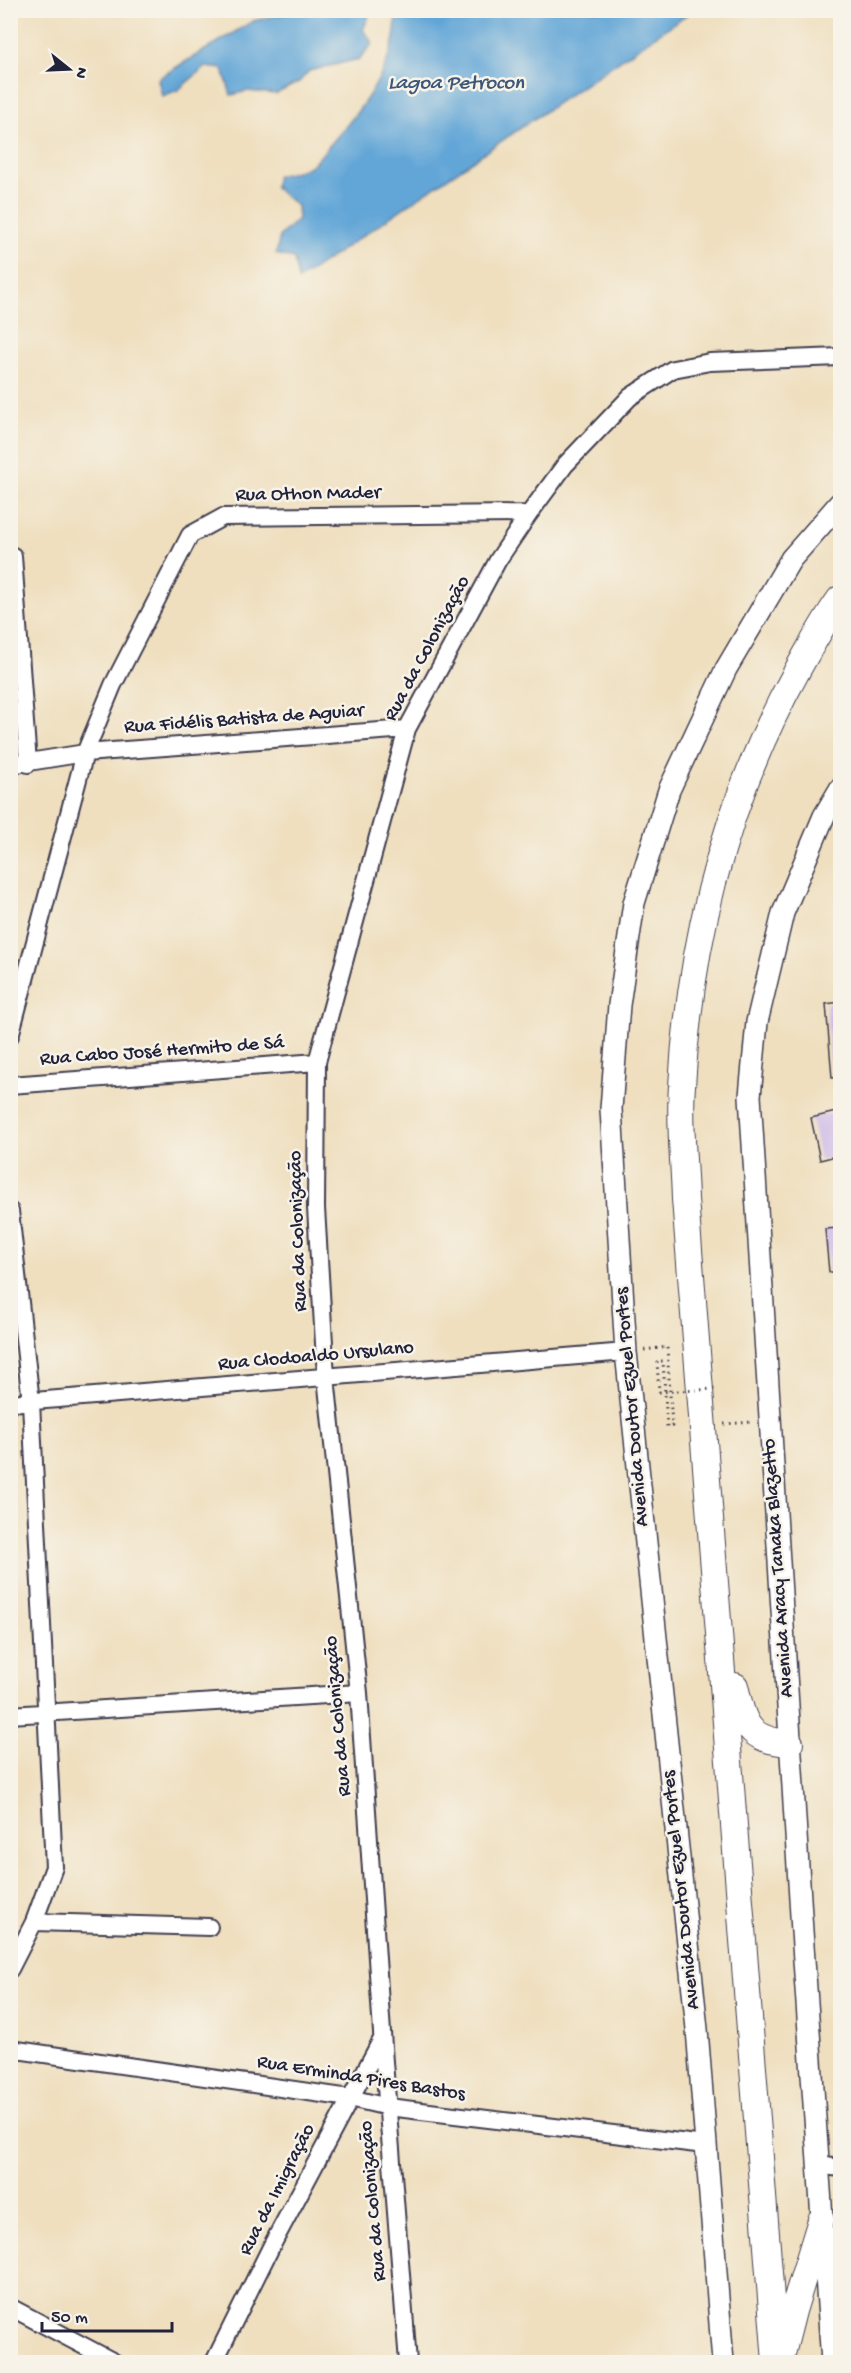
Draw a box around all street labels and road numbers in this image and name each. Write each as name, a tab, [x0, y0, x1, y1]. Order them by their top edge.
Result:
street label: Rua Othon Mader	[235, 482, 383, 508]
street label: Rua da Colonização	[380, 572, 476, 726]
street label: Rua Fidélis Batista de Aguiar	[123, 700, 367, 740]
street label: Rua Cabo José Hermito de Sá	[39, 1032, 286, 1072]
street label: Rua da Colonização	[285, 1150, 313, 1312]
street label: Avenida Doutor Ezuel Portes	[611, 1286, 655, 1528]
street label: Rua Clodoaldo Ursulano	[217, 1337, 415, 1377]
street label: Avenida Aracy Tanaka Blazetto	[758, 1438, 800, 1698]
street label: Rua da Colonização	[321, 1635, 357, 1797]
street label: Avenida Doutor Ezuel Portes	[658, 1769, 706, 2011]
street label: Rua Erminda Pires Bastos	[255, 2051, 467, 2107]
street label: Rua da Imigração	[235, 2120, 321, 2260]
street label: Rua da Colonização	[356, 2120, 392, 2282]

